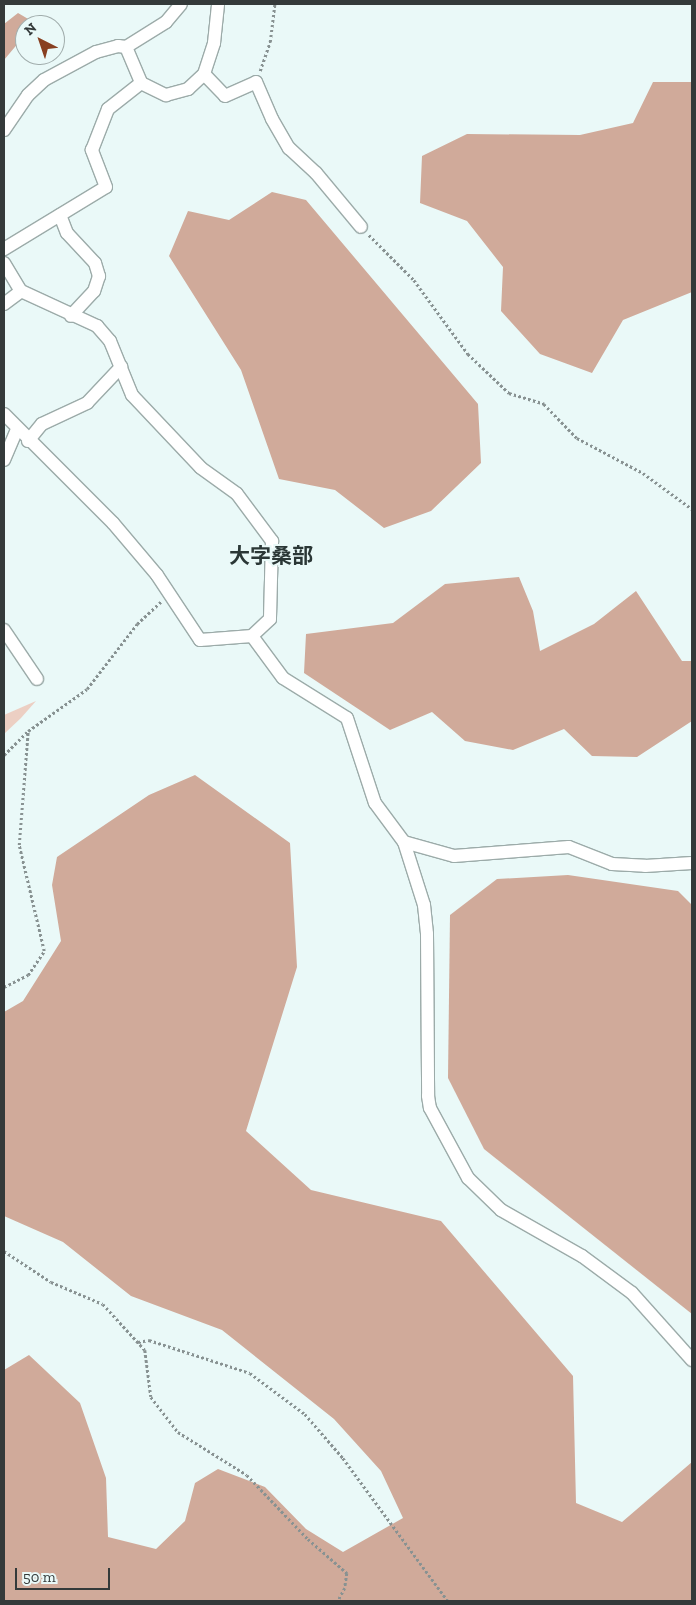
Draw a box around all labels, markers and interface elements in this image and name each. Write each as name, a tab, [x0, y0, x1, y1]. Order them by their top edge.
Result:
north arrow	[15, 15, 65, 65]
text: N	[21, 19, 40, 39]
district label: 大字桑部	[229, 543, 313, 569]
scale bar	[18, 1558, 112, 1590]
text: 50 m	[23, 1568, 56, 1586]

